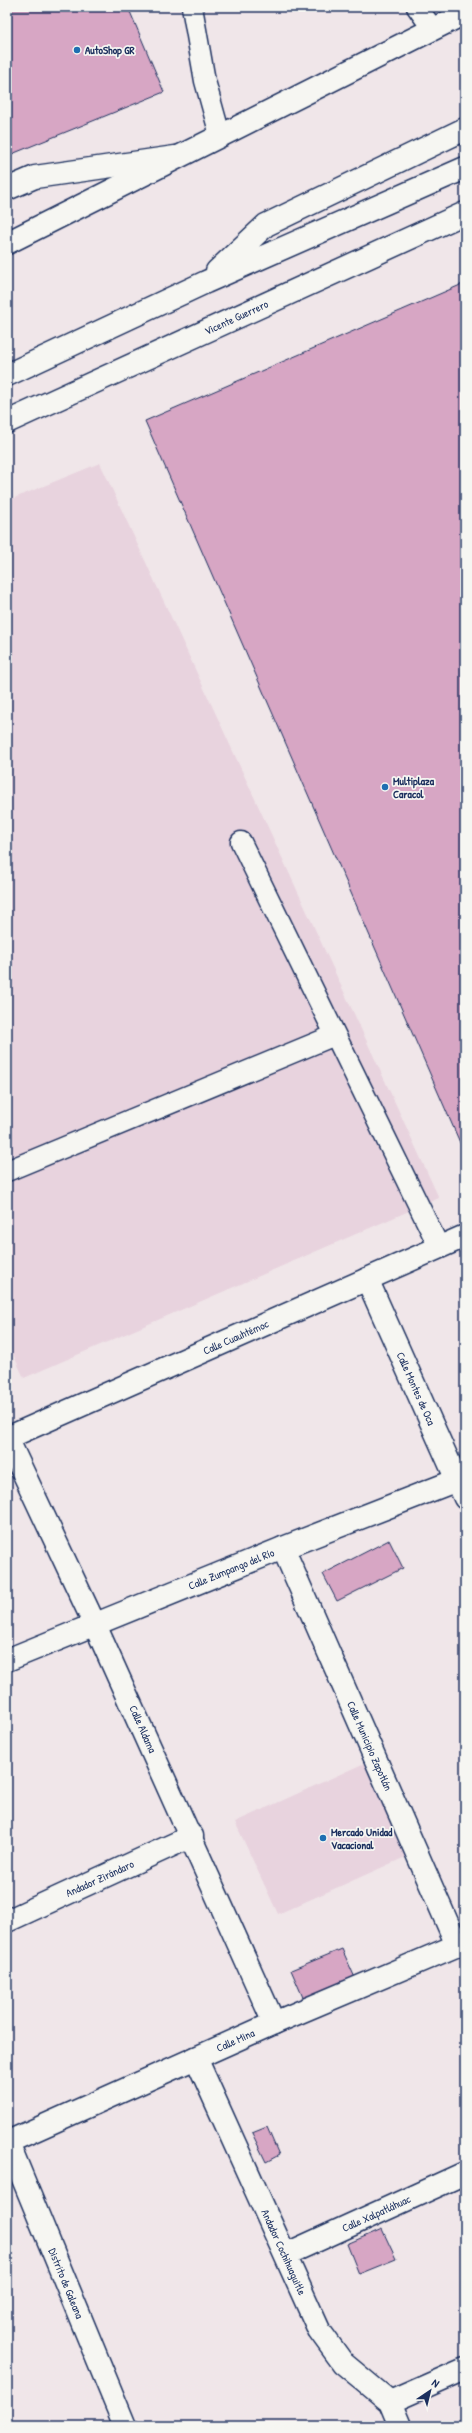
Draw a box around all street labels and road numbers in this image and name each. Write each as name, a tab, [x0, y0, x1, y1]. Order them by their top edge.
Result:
street label: Vicente Guerrero	[202, 297, 271, 338]
street label: Calle Cuauhtémoc	[201, 1316, 271, 1358]
street label: Calle Montes de Oca	[394, 1350, 439, 1428]
street label: Calle Zumpango del Río	[186, 1545, 277, 1593]
street label: Calle Municipio Zapotlán	[344, 1699, 395, 1793]
street label: Calle Aldama	[126, 1703, 160, 1756]
street label: Andador Zirándaro	[63, 1857, 136, 1900]
street label: Calle Mina	[214, 2025, 257, 2055]
street label: Calle Xalpatláhuac	[340, 2191, 413, 2235]
street label: Andador Cochihuaguitle	[258, 2207, 309, 2298]
street label: Distrito de Galeana	[45, 2246, 87, 2321]

